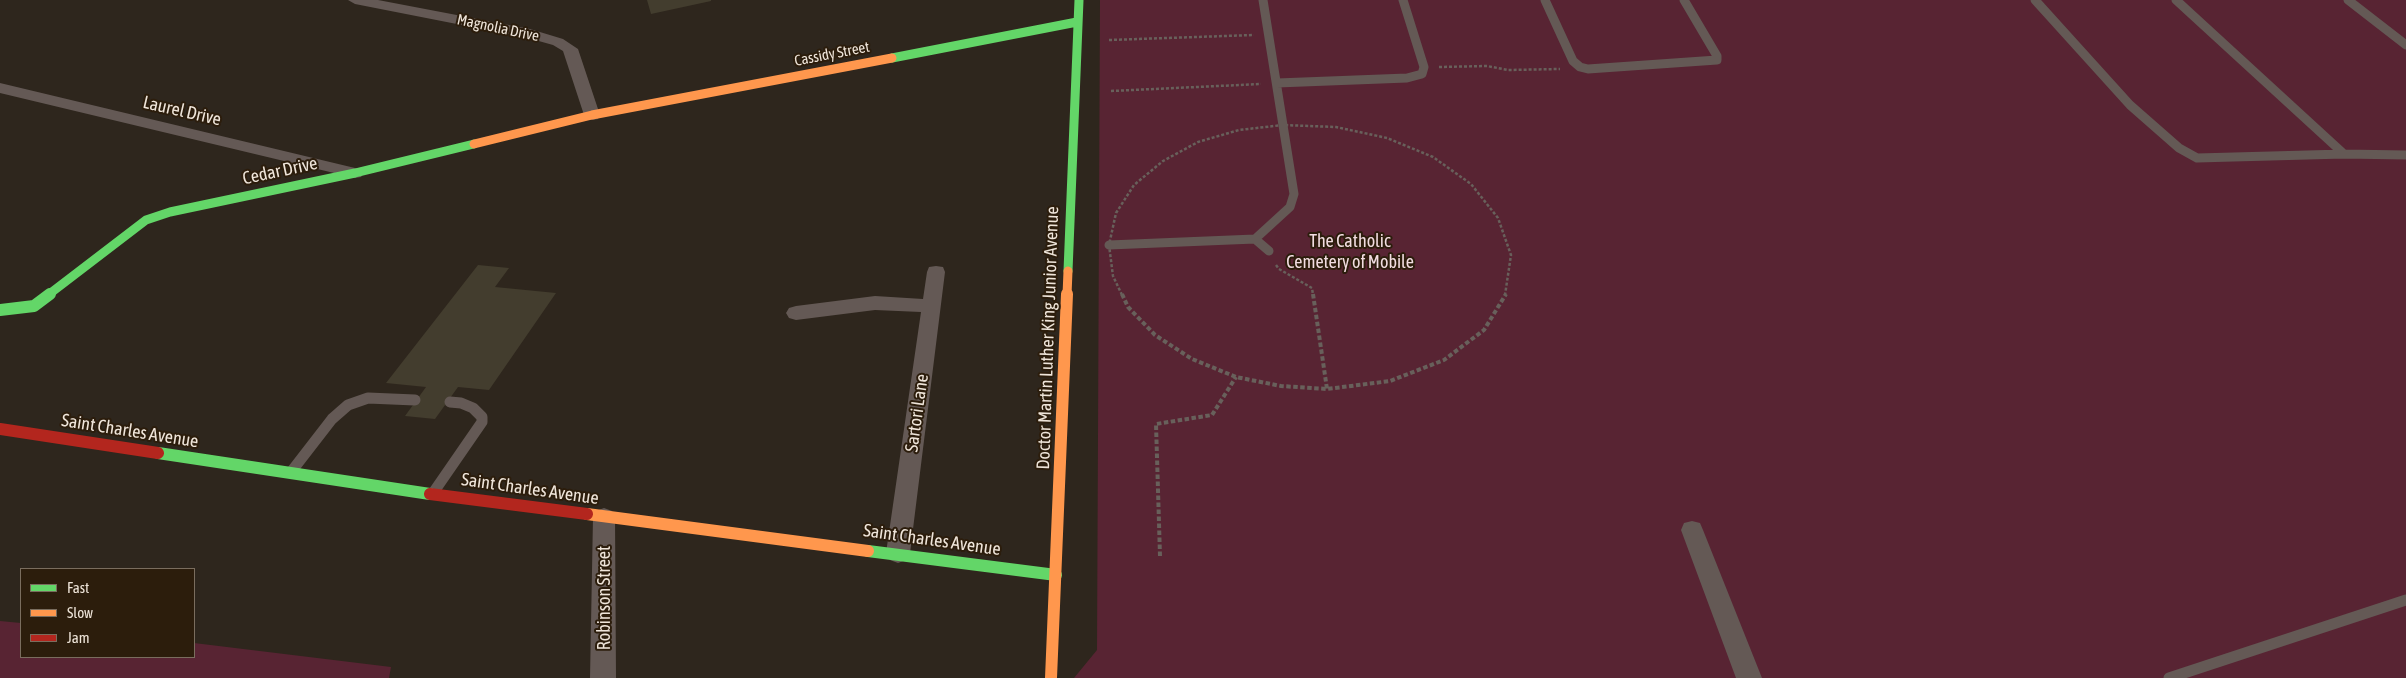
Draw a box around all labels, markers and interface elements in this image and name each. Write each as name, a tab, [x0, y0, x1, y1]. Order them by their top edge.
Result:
street label: Magnolia Drive	[455, 11, 541, 45]
street label: Cassidy Street	[793, 38, 871, 70]
street label: Laurel Drive	[141, 92, 223, 130]
street label: Cedar Drive	[241, 153, 319, 189]
street label: Doctor Martin Luther King Junior Avenue	[1033, 206, 1063, 470]
park label: The Catholic Cemetery of Mobile	[1286, 230, 1414, 272]
street label: Sartori Lane	[901, 373, 933, 453]
street label: Saint Charles Avenue	[60, 410, 200, 452]
street label: Saint Charles Avenue	[460, 469, 600, 509]
street label: Saint Charles Avenue	[862, 520, 1002, 560]
street label: Robinson Street	[593, 546, 615, 650]
legend	[20, 568, 195, 658]
text: Fast	[67, 579, 89, 596]
text: Slow	[67, 604, 93, 621]
text: Jam	[67, 629, 90, 646]

